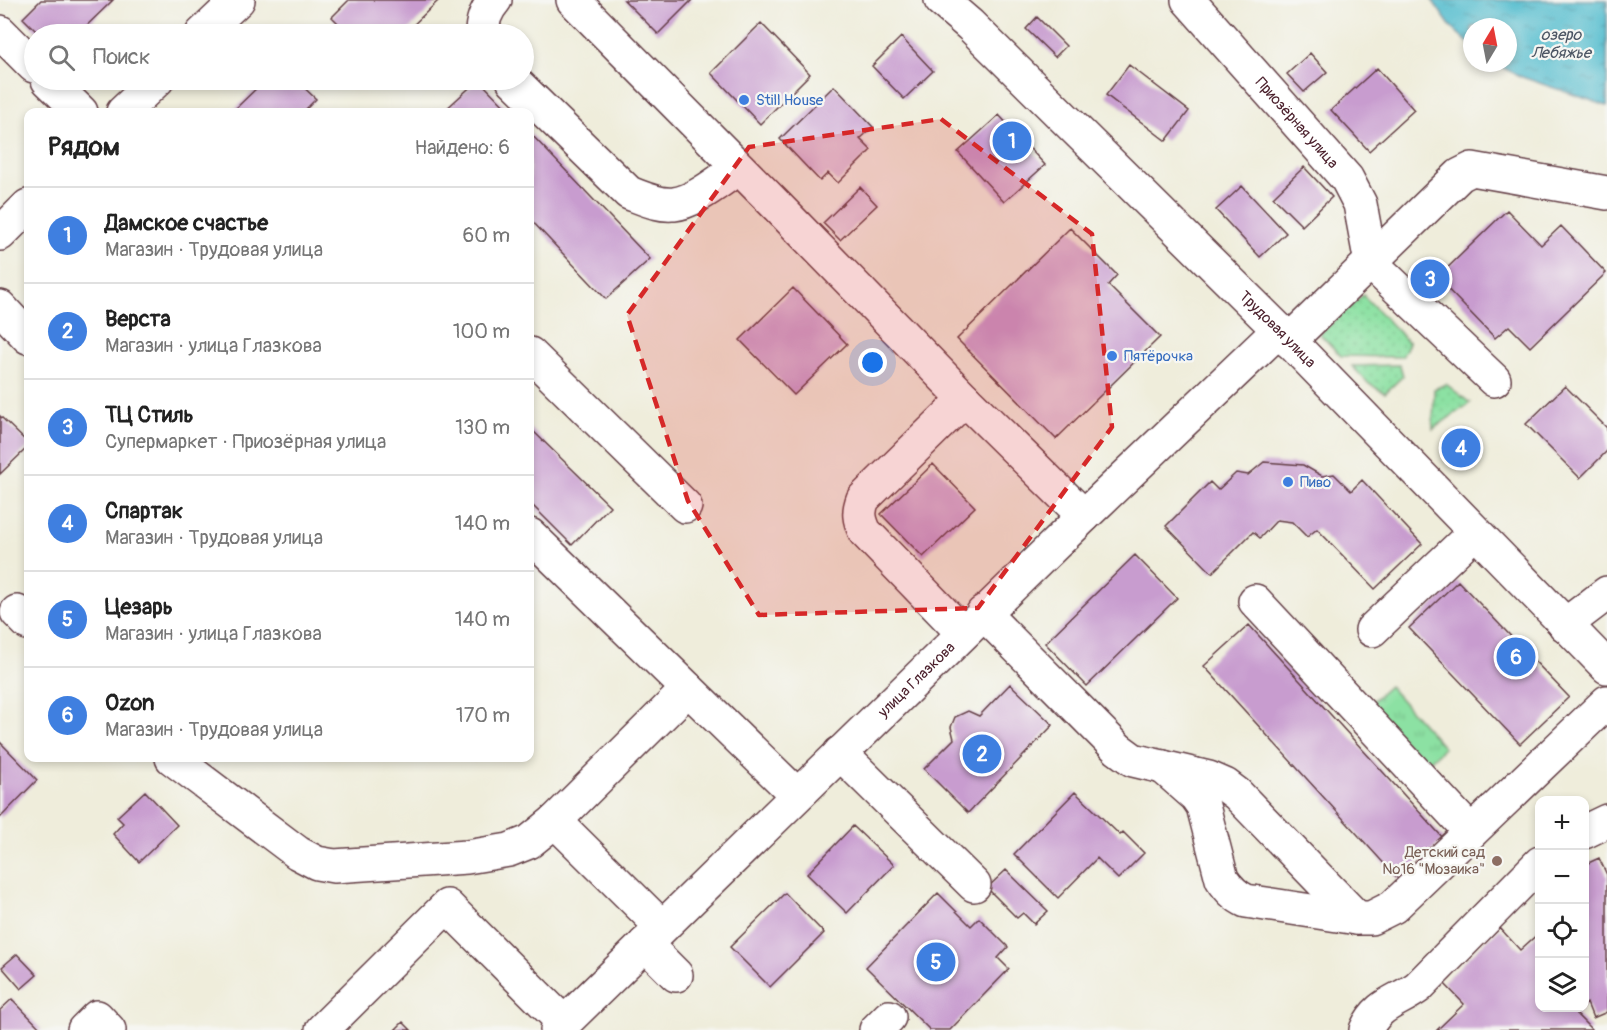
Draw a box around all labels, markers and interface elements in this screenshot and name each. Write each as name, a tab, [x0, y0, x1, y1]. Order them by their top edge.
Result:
north arrow	[1463, 18, 1517, 72]
search box	[24, 24, 534, 90]
water label: озеро Лебяжье	[1531, 25, 1593, 63]
icon: search	[45, 41, 78, 74]
text: Поиск	[93, 43, 150, 71]
street label: Приозёрная улица	[1251, 73, 1342, 172]
place label: Still House	[756, 91, 824, 110]
marker: Still House	[737, 93, 751, 107]
pin: 1	[992, 118, 1032, 164]
text: Рядом	[48, 131, 120, 163]
text: Найдено: 6	[415, 135, 510, 160]
text: Дамское счастье	[105, 209, 268, 237]
text: 1	[64, 223, 71, 248]
text: 60 m	[463, 223, 510, 248]
text: Магазин · Трудовая улица	[105, 237, 323, 262]
pin: 3	[1410, 256, 1450, 302]
street label: Трудовая улица	[1235, 287, 1320, 372]
text: Верста	[105, 305, 171, 333]
text: 2	[62, 319, 73, 344]
text: 100 m	[453, 319, 510, 344]
text: Магазин · улица Глазкова	[105, 333, 322, 358]
place label: Пятёрочка	[1124, 347, 1193, 366]
your location	[858, 348, 887, 377]
marker: Пятёрочка	[1105, 349, 1119, 363]
text: ТЦ Стиль	[105, 401, 194, 429]
text: 3	[62, 415, 73, 440]
text: 130 m	[455, 415, 510, 440]
pin: 4	[1442, 426, 1480, 470]
text: Супермаркет · Приозёрная улица	[105, 429, 386, 454]
place label: Пиво	[1300, 473, 1331, 492]
marker: Пиво	[1281, 475, 1295, 489]
text: Спартак	[105, 497, 183, 525]
text: 4	[62, 511, 73, 536]
text: 140 m	[455, 511, 510, 536]
text: Магазин · Трудовая улица	[105, 525, 323, 550]
text: Цезарь	[105, 593, 173, 621]
text: 5	[62, 607, 73, 632]
text: 140 m	[455, 607, 510, 632]
text: Магазин · улица Глазкова	[105, 621, 322, 646]
pin: 6	[1496, 634, 1536, 680]
street label: улица Глазкова	[873, 638, 959, 722]
text: Ozon	[105, 689, 154, 717]
text: 6	[62, 703, 73, 728]
text: 170 m	[456, 703, 510, 728]
text: Магазин · Трудовая улица	[105, 717, 323, 742]
pin: 2	[962, 732, 1002, 777]
map controls	[1535, 796, 1589, 1012]
button: +	[1535, 796, 1589, 850]
place label: Детский сад №16 "Мозаика"	[1382, 843, 1485, 879]
button: −	[1535, 850, 1589, 904]
marker: Детский сад №16 "Мозаика"	[1490, 854, 1504, 868]
button: locate	[1535, 904, 1589, 958]
pin: 5	[916, 940, 956, 984]
button: layers	[1535, 958, 1589, 1012]

